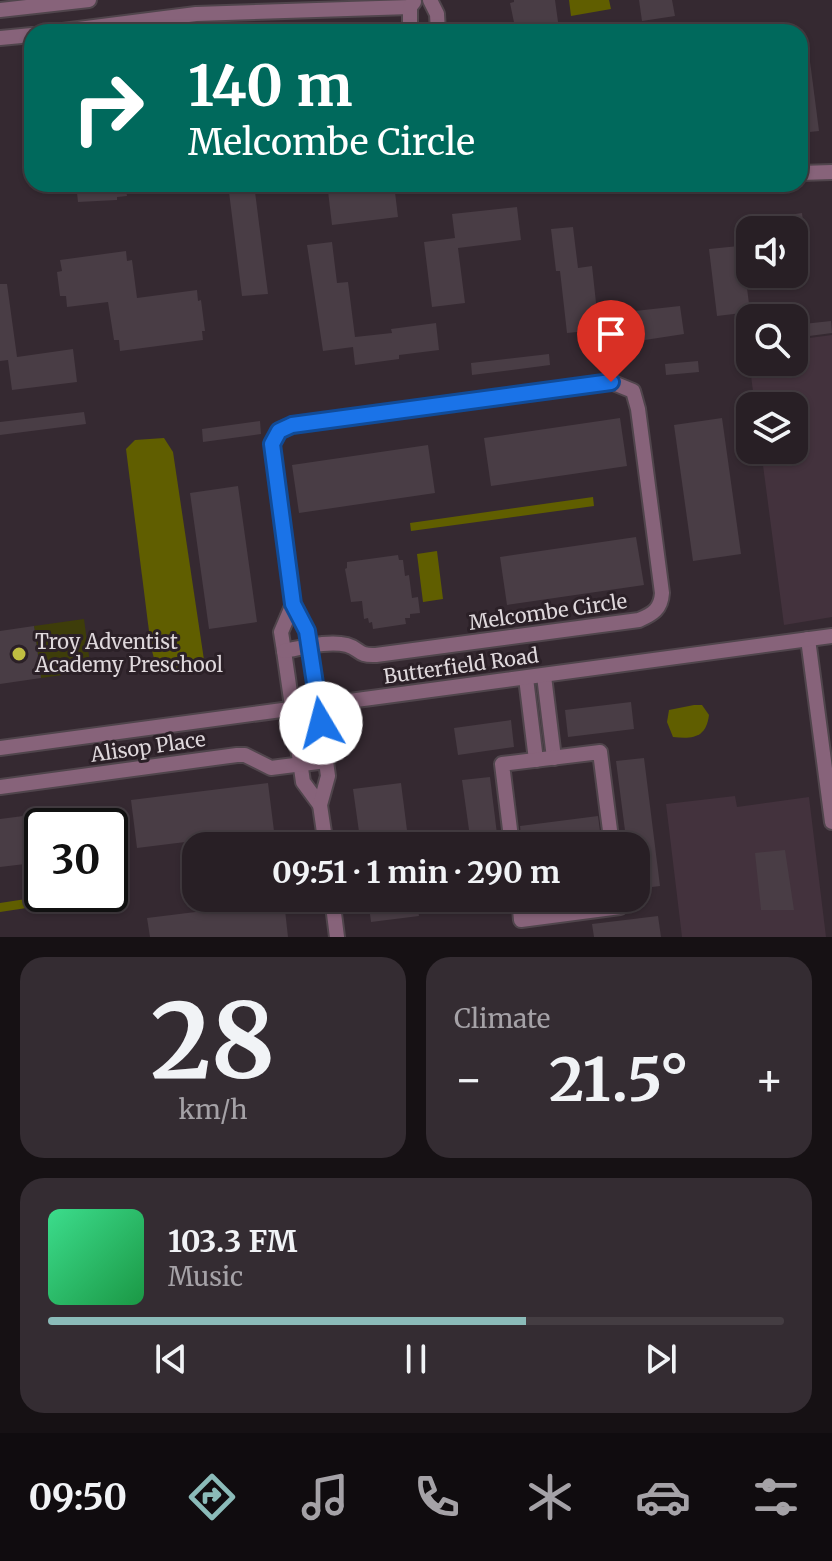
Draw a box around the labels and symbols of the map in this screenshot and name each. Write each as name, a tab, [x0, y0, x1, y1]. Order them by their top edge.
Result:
pin	[577, 300, 645, 382]
street label: Melcombe Circle	[467, 588, 629, 635]
place label: Troy Adventist Academy Preschool	[34, 629, 223, 677]
street label: Butterfield Road	[382, 642, 540, 689]
marker: Troy Adventist Academy Preschool	[10, 645, 28, 663]
position arrow	[279, 681, 363, 765]
street label: Alisop Place	[88, 726, 207, 767]
speed limit sign: 30	[24, 808, 128, 912]

